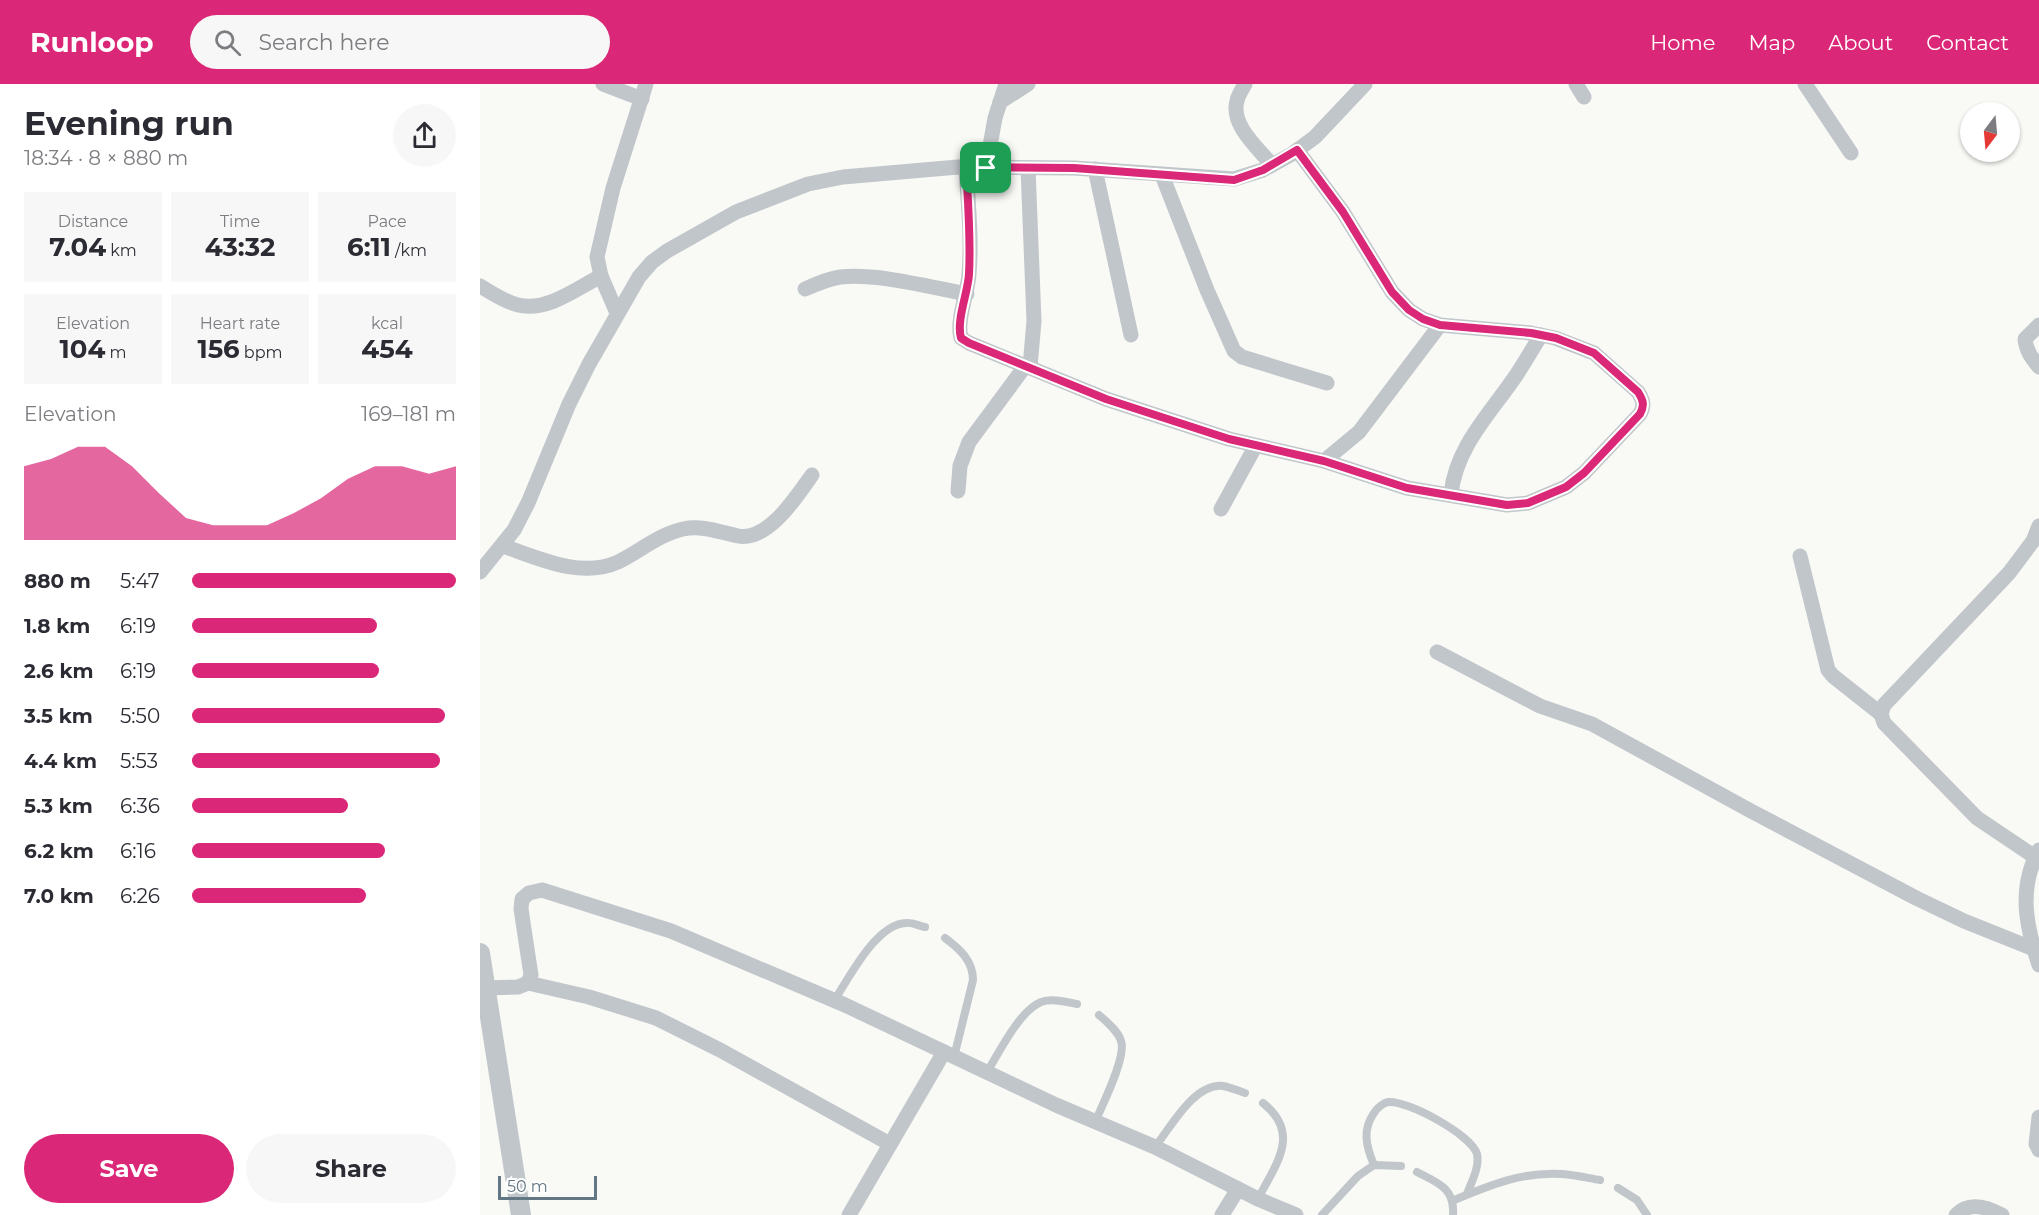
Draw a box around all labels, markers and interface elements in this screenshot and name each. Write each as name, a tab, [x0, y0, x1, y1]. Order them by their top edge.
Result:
search box	[190, 15, 610, 69]
text: Runloop	[30, 25, 154, 59]
icon: search	[211, 26, 244, 59]
text: Search here	[259, 29, 389, 56]
text: Home	[1650, 30, 1715, 55]
text: Map	[1748, 30, 1795, 55]
text: About	[1828, 30, 1893, 55]
text: Contact	[1926, 30, 2009, 55]
north arrow	[1960, 102, 2020, 162]
map controls	[1960, 102, 2020, 162]
text: Evening run	[24, 103, 234, 143]
button: share	[393, 104, 456, 167]
pin	[960, 142, 1011, 193]
text: 18:34 · 8 × 880 m	[24, 146, 188, 170]
icon: arrive	[969, 151, 1002, 184]
text: Distance	[58, 212, 128, 231]
text: Time	[220, 212, 260, 231]
text: Pace	[367, 212, 407, 231]
text: 7.04	[49, 231, 106, 263]
text: 43:32	[205, 231, 275, 263]
text: 6:11	[347, 231, 391, 263]
text: km	[106, 241, 137, 260]
text: /km	[391, 241, 427, 260]
text: Elevation	[56, 314, 130, 333]
text: Heart rate	[200, 314, 280, 333]
text: kcal	[371, 314, 403, 333]
text: 104	[60, 333, 105, 365]
text: 156	[197, 333, 240, 365]
text: 454	[361, 333, 413, 365]
text: m	[105, 343, 126, 362]
text: bpm	[240, 343, 283, 362]
text: Elevation	[24, 402, 116, 426]
text: 169–181 m	[361, 402, 456, 426]
text: 880 m	[24, 569, 91, 593]
text: 5:47	[120, 569, 160, 593]
text: 1.8 km	[24, 614, 90, 638]
text: 6:19	[120, 614, 156, 638]
text: 2.6 km	[24, 659, 93, 683]
text: 6:19	[120, 659, 156, 683]
text: 3.5 km	[24, 704, 93, 728]
text: 5:50	[120, 704, 160, 728]
text: 4.4 km	[24, 749, 97, 773]
text: 5:53	[120, 749, 158, 773]
text: 5.3 km	[24, 794, 93, 818]
text: 6:36	[120, 794, 160, 818]
text: 6.2 km	[24, 839, 94, 863]
text: 6:16	[120, 839, 156, 863]
text: 7.0 km	[24, 884, 94, 908]
text: 6:26	[120, 884, 160, 908]
button: Save	[24, 1134, 234, 1203]
button: Share	[246, 1134, 456, 1203]
scale bar	[498, 1173, 597, 1200]
text: 50 m	[507, 1177, 548, 1196]

